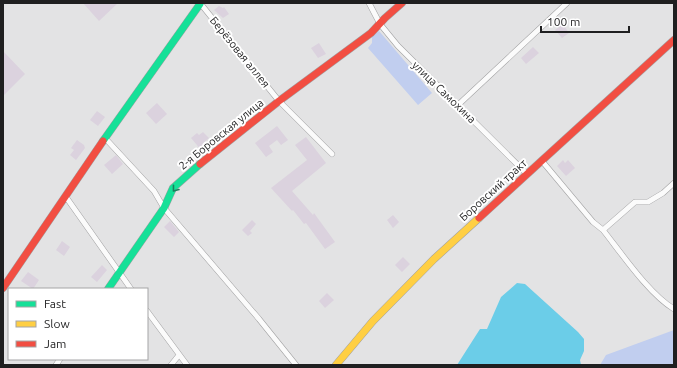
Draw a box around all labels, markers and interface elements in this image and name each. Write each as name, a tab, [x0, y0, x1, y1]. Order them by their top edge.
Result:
scale bar	[541, 8, 629, 34]
street label: Берёзовая аллея	[208, 14, 272, 90]
text: 100 m	[547, 15, 580, 28]
street label: улица Самохина	[410, 59, 478, 125]
street label: 2-я Боровская улица	[176, 96, 266, 172]
street label: Боровский тракт	[457, 157, 529, 223]
one-way arrow	[172, 184, 179, 191]
legend	[8, 288, 148, 360]
text: Fast	[44, 297, 66, 310]
text: Slow	[44, 317, 70, 330]
text: Jam	[44, 337, 66, 350]

